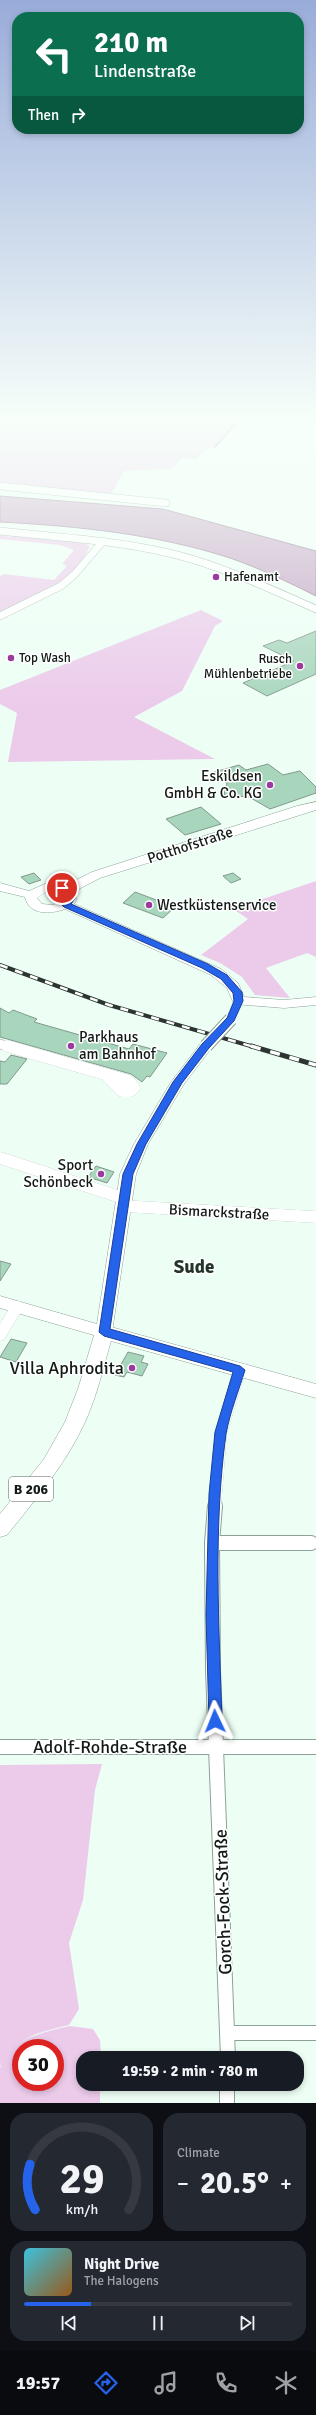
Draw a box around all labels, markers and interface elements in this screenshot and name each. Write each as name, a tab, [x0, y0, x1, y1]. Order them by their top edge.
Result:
text: 210 m	[94, 26, 168, 60]
icon: left	[28, 28, 80, 80]
text: Lindenstraße	[94, 60, 196, 82]
icon: right	[67, 104, 89, 126]
text: Then	[28, 106, 59, 124]
place label: Hafenamt	[224, 569, 279, 585]
marker: Hafenamt	[211, 572, 221, 582]
place label: Top Wash	[19, 650, 71, 666]
place label: Rusch Mühlenbetriebe	[204, 651, 292, 682]
marker: Top Wash	[6, 653, 16, 663]
marker: Rusch Mühlenbetriebe	[295, 661, 305, 671]
place label: Eskildsen GmbH & Co. KG	[164, 767, 262, 802]
marker: Eskildsen GmbH & Co. KG	[265, 780, 275, 790]
street label: Potthofstraße	[145, 823, 235, 867]
pin	[45, 871, 79, 905]
icon: arrive	[51, 877, 73, 899]
place label: Westküstenservice	[157, 896, 277, 914]
marker: Westküstenservice	[144, 900, 154, 910]
place label: Parkhaus am Bahnhof	[79, 1028, 157, 1063]
marker: Parkhaus am Bahnhof	[66, 1041, 76, 1051]
place label: Sport Schönbeck	[23, 1156, 93, 1191]
marker: Sport Schönbeck	[96, 1169, 106, 1179]
street label: Bismarckstraße	[168, 1200, 270, 1224]
district label: Sude	[174, 1255, 214, 1279]
place label: Villa Aphrodita	[10, 1357, 124, 1379]
marker: Villa Aphrodita	[127, 1363, 137, 1373]
road number: B 206	[9, 1477, 53, 1501]
position arrow	[194, 1700, 236, 1742]
street label: Adolf-Rohde-Straße	[33, 1736, 187, 1758]
street label: Gorch-Fock-Straße	[209, 1829, 237, 1975]
speed limit sign: 30	[12, 2039, 64, 2091]
text: 19:59 · 2 min · 780 m	[122, 2062, 258, 2080]
text: Climate	[177, 2145, 220, 2161]
text: 29	[59, 2154, 104, 2205]
text: 20.5°	[200, 2165, 269, 2202]
text: −	[177, 2170, 189, 2197]
text: +	[280, 2170, 292, 2197]
text: km/h	[65, 2201, 98, 2218]
text: Night Drive	[84, 2255, 159, 2273]
text: The Halogens	[84, 2273, 159, 2289]
icon: previous	[58, 2312, 80, 2334]
icon: pause	[147, 2312, 169, 2334]
icon: next	[236, 2312, 258, 2334]
icon: directions	[92, 2369, 120, 2397]
icon: music	[152, 2369, 180, 2397]
icon: phone	[212, 2369, 240, 2397]
icon: climate	[272, 2369, 300, 2397]
text: 19:57	[16, 2372, 60, 2394]

